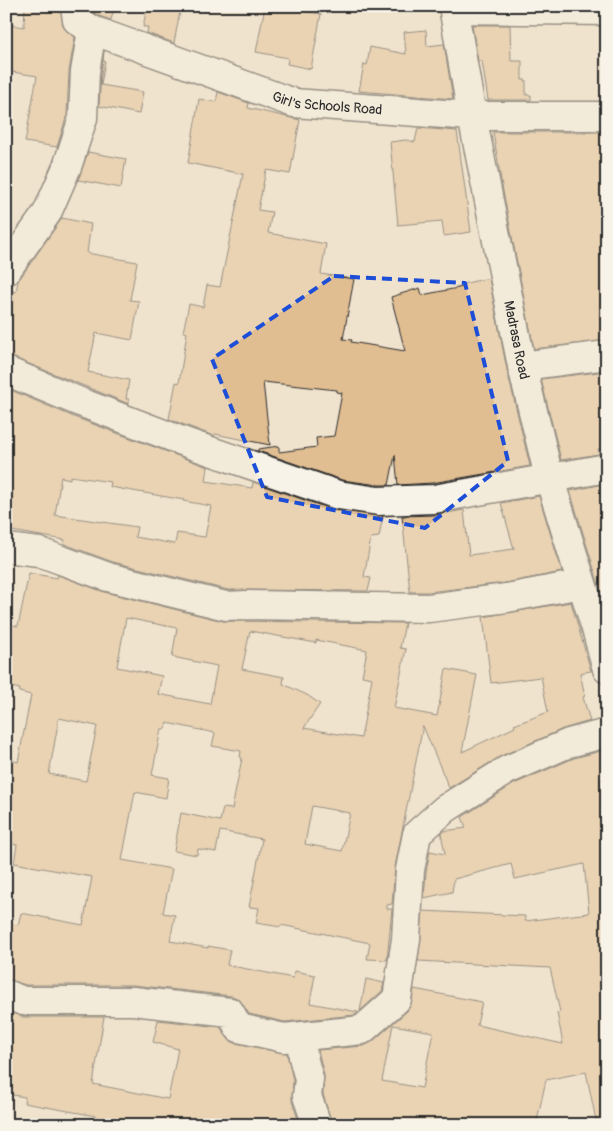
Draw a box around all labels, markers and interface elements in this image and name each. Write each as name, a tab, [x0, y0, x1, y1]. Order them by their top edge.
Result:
street label: Girl's Schools Road	[270, 88, 383, 118]
street label: Madrasa Road	[500, 299, 533, 381]

